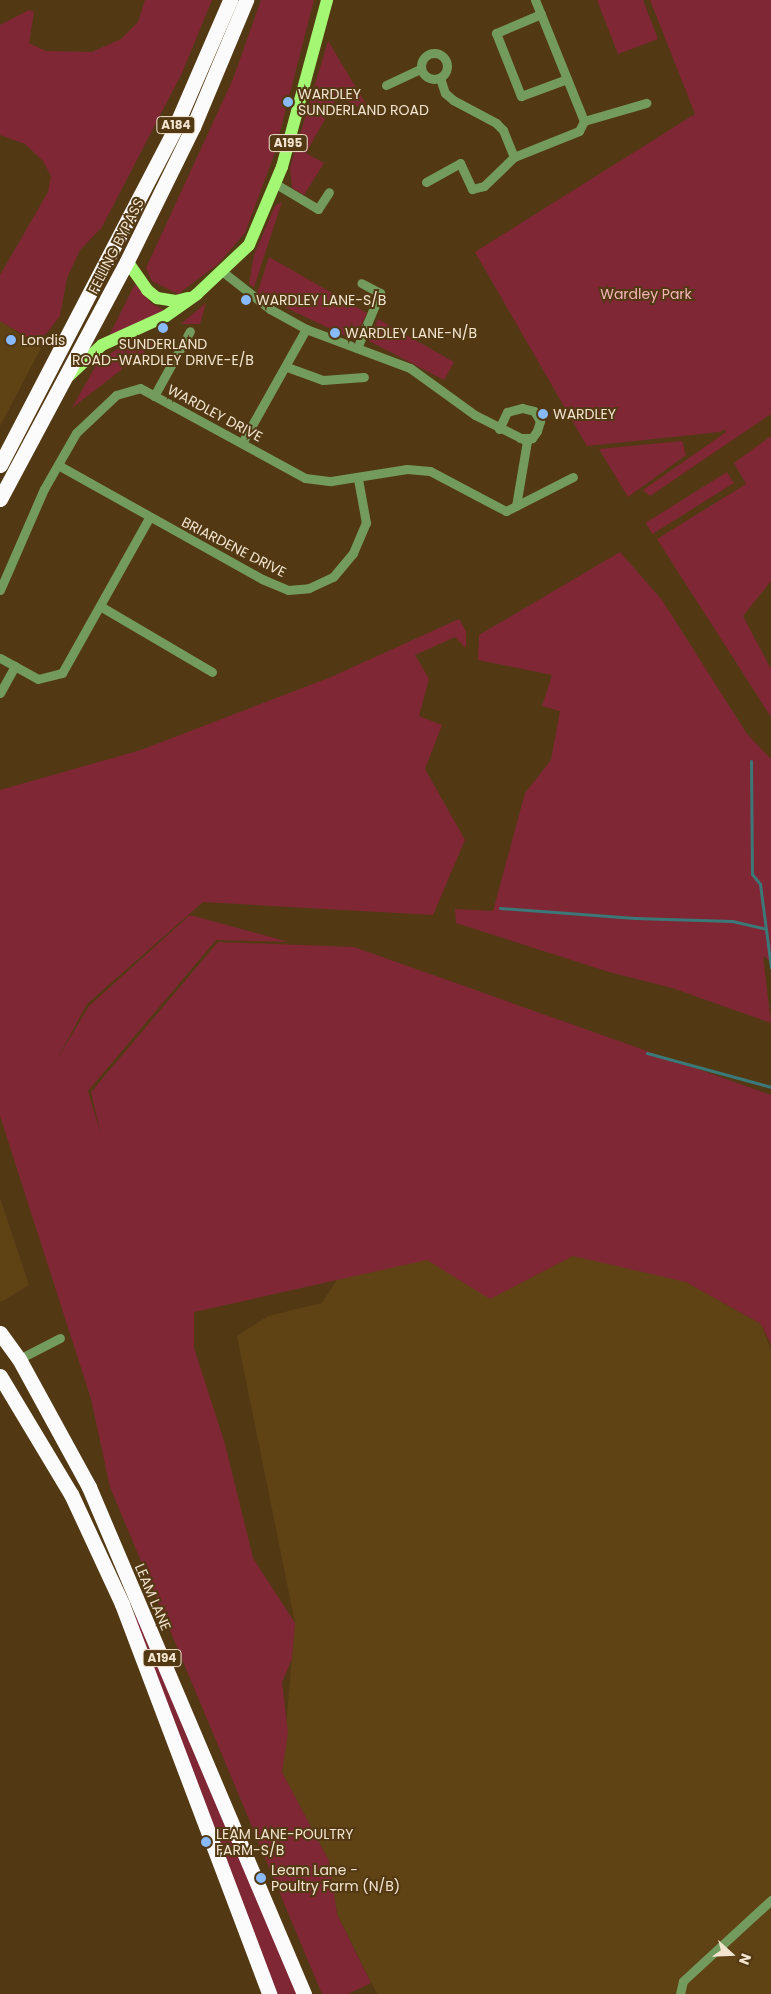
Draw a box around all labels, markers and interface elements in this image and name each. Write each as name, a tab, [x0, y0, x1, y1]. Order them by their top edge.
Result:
place label: WARDLEY SUNDERLAND ROAD	[298, 86, 429, 118]
marker: WARDLEY SUNDERLAND ROAD	[282, 96, 294, 108]
road number: A184	[156, 116, 196, 134]
road number: A195	[268, 134, 308, 152]
street label: FELLING BYPASS	[85, 195, 147, 297]
park label: Wardley Park	[600, 286, 692, 302]
place label: WARDLEY LANE-S/B	[256, 292, 386, 308]
marker: WARDLEY LANE-S/B	[240, 294, 252, 306]
marker: SUNDERLAND ROAD-WARDLEY DRIVE-E/B	[157, 322, 169, 334]
place label: WARDLEY LANE-N/B	[345, 325, 477, 341]
marker: WARDLEY LANE-N/B	[329, 327, 341, 339]
place label: Londis	[21, 332, 65, 348]
marker: Londis	[5, 334, 17, 346]
place label: SUNDERLAND ROAD-WARDLEY DRIVE-E/B	[72, 336, 254, 368]
street label: WARDLEY DRIVE	[165, 381, 265, 445]
place label: WARDLEY	[553, 406, 616, 422]
marker: WARDLEY	[537, 408, 549, 420]
street label: BRIARDENE DRIVE	[179, 513, 289, 581]
street label: LEAM LANE	[131, 1561, 175, 1633]
road number: A194	[142, 1649, 182, 1668]
place label: LEAM LANE-POULTRY FARM-S/B	[216, 1826, 354, 1858]
marker: LEAM LANE-POULTRY FARM-S/B	[200, 1836, 212, 1848]
place label: Leam Lane - Poultry Farm (N/B)	[271, 1862, 400, 1894]
marker: Leam Lane - Poultry Farm (N/B)	[255, 1872, 267, 1884]
north arrow	[706, 1929, 756, 1979]
text: N	[734, 1951, 756, 1967]

